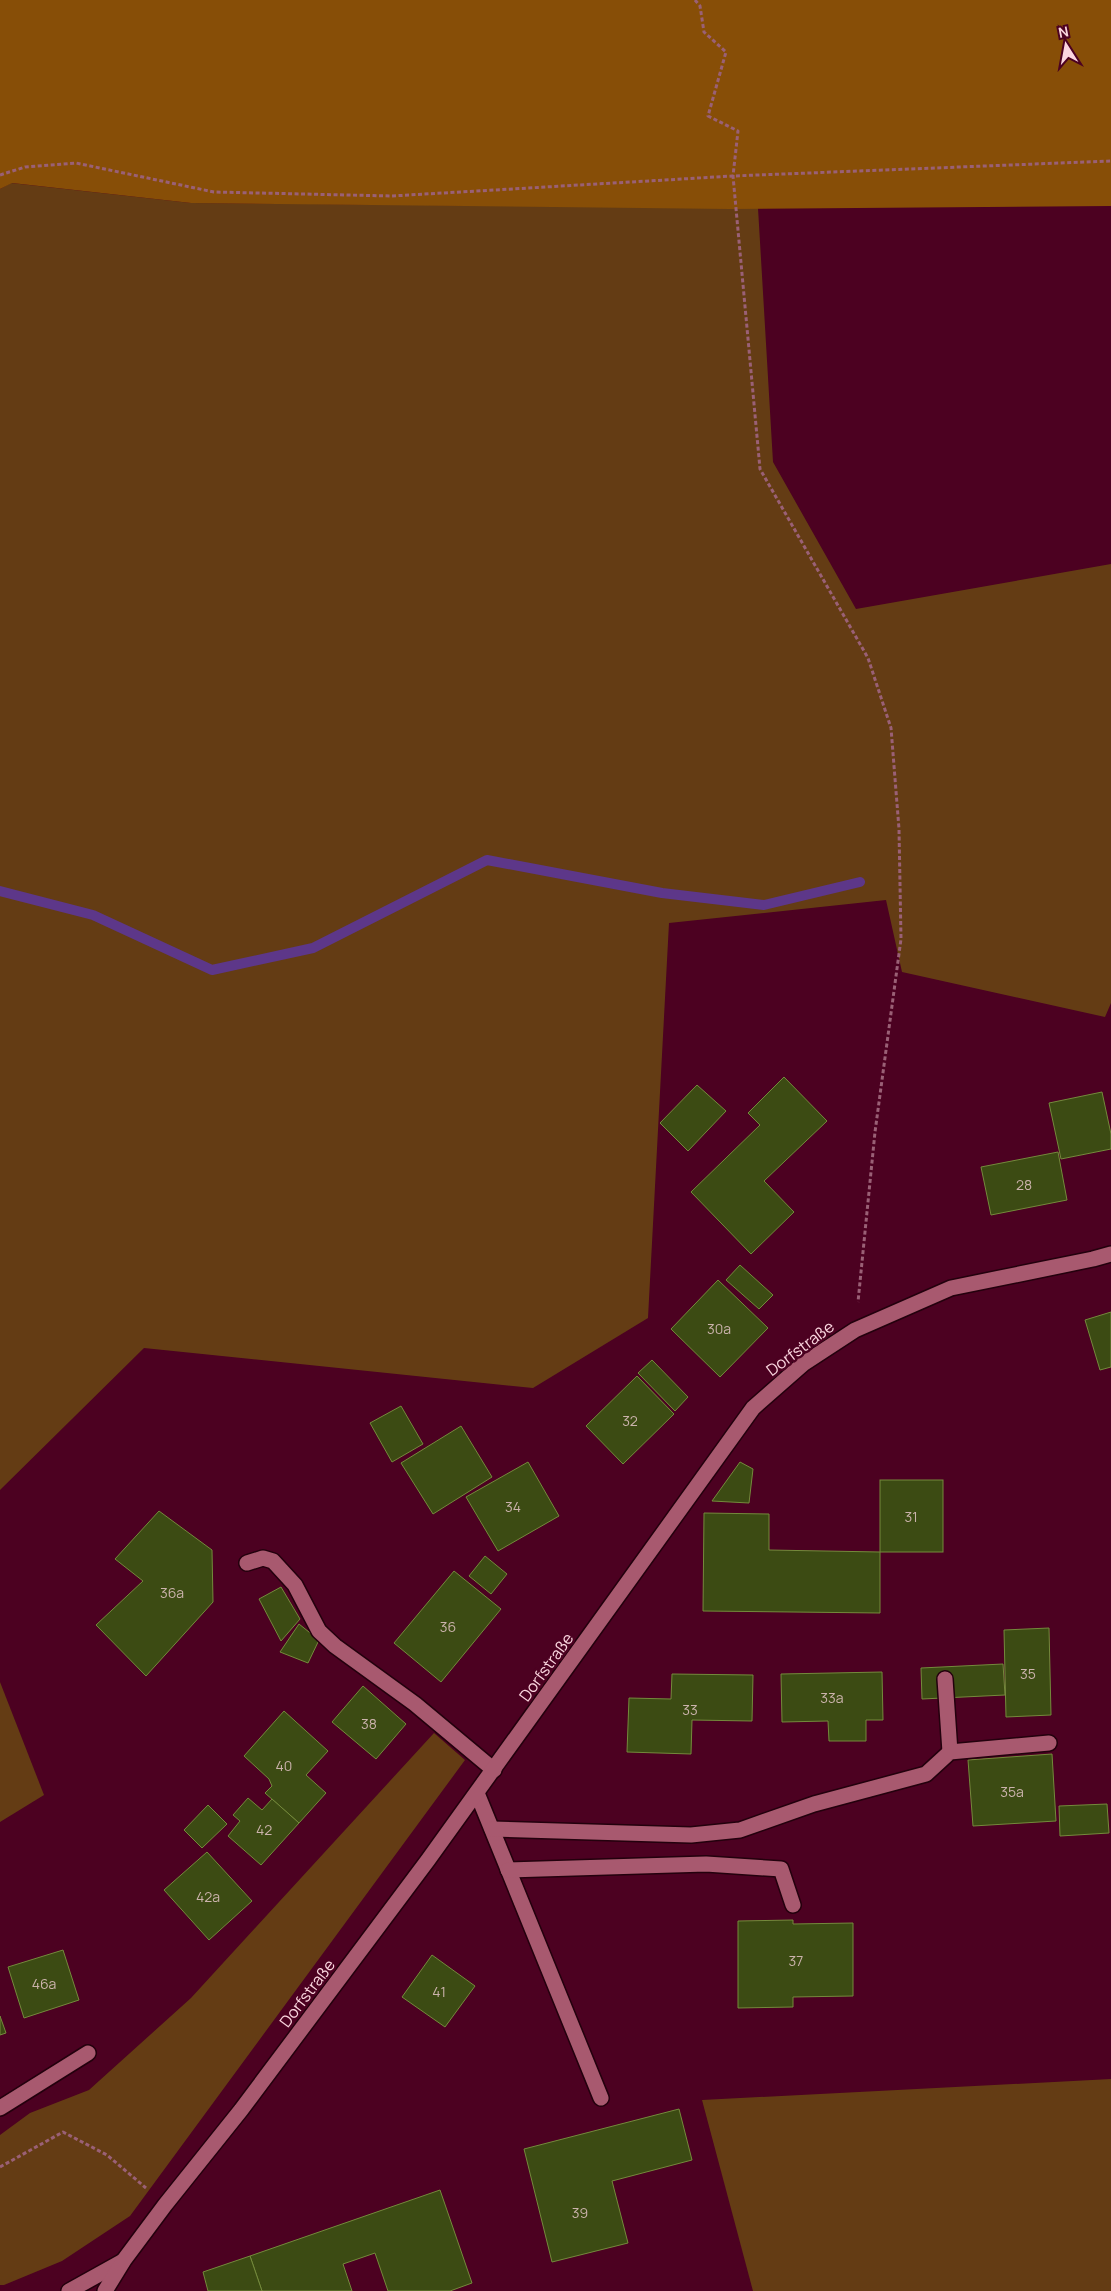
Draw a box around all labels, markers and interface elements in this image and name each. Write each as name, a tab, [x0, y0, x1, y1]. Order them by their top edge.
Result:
north arrow	[1041, 20, 1091, 70]
text: N	[1057, 21, 1070, 42]
house number: 28	[1016, 1175, 1032, 1194]
street label: Dorfstraße	[762, 1315, 838, 1381]
house number: 30a	[707, 1319, 731, 1338]
house number: 32	[622, 1411, 638, 1430]
house number: 34	[505, 1497, 521, 1516]
house number: 31	[904, 1507, 918, 1526]
house number: 36a	[160, 1583, 184, 1602]
house number: 36	[440, 1617, 456, 1636]
street label: Dorfstraße	[514, 1628, 578, 1706]
house number: 35	[1020, 1664, 1036, 1683]
house number: 33a	[820, 1688, 844, 1707]
house number: 33	[682, 1700, 698, 1719]
house number: 38	[361, 1714, 377, 1733]
house number: 40	[276, 1756, 292, 1775]
house number: 35a	[1000, 1782, 1024, 1801]
house number: 42	[256, 1820, 272, 1839]
house number: 42a	[196, 1887, 220, 1906]
house number: 37	[789, 1951, 803, 1970]
street label: Dorfstraße	[274, 1955, 340, 2031]
house number: 46a	[32, 1974, 56, 1993]
house number: 41	[432, 1982, 446, 2001]
house number: 39	[572, 2203, 588, 2222]

